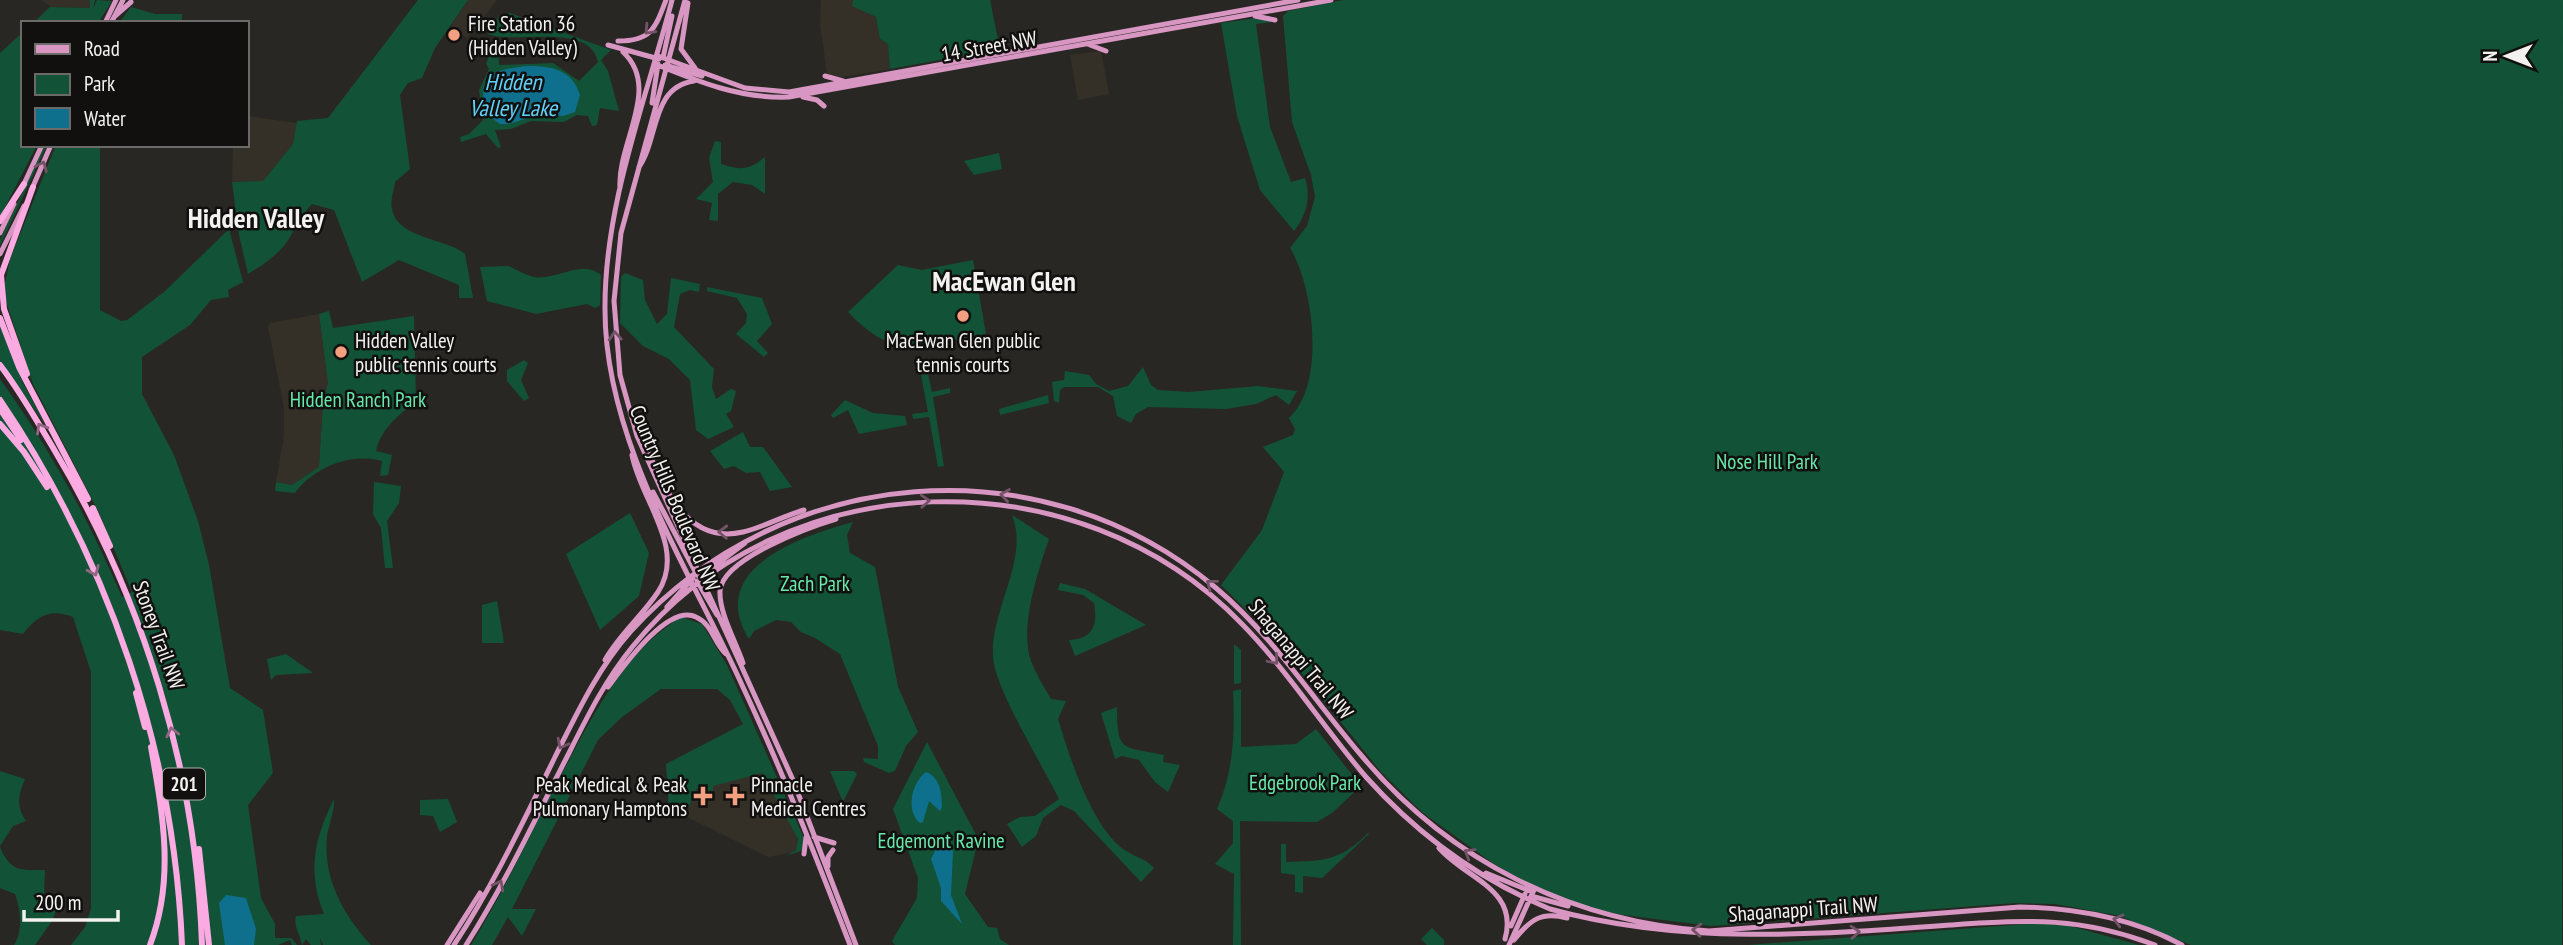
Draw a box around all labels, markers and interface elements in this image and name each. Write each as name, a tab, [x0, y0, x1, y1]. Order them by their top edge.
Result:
place label: Fire Station 36 (Hidden Valley)	[468, 10, 577, 61]
legend	[21, 21, 248, 147]
north arrow	[2472, 21, 2542, 91]
one-way arrow	[645, 22, 657, 35]
street label: 14 Street NW	[939, 24, 1039, 68]
marker: Fire Station 36 (Hidden Valley)	[446, 27, 462, 43]
text: Road	[84, 35, 120, 62]
text: N	[2478, 51, 2502, 61]
water label: Hidden Valley Lake	[469, 67, 559, 122]
text: Park	[84, 70, 115, 97]
text: Water	[84, 105, 126, 132]
one-way arrow	[33, 161, 47, 173]
district label: Hidden Valley	[188, 199, 325, 236]
district label: MacEwan Glen	[932, 262, 1076, 299]
marker: MacEwan Glen public tennis courts	[955, 308, 971, 324]
place label: Hidden Valley public tennis courts	[355, 327, 497, 378]
place label: MacEwan Glen public tennis courts	[886, 327, 1041, 378]
one-way arrow	[608, 330, 623, 341]
marker: Hidden Valley public tennis courts	[333, 344, 349, 360]
park label: Hidden Ranch Park	[290, 386, 426, 413]
street label: Country Hills Boulevard NW	[624, 401, 726, 595]
one-way arrow	[37, 423, 50, 436]
park label: Nose Hill Park	[1716, 448, 1818, 475]
one-way arrow	[999, 488, 1011, 503]
one-way arrow	[920, 494, 931, 509]
one-way arrow	[717, 525, 728, 540]
one-way arrow	[86, 563, 100, 576]
park label: Zach Park	[780, 570, 850, 597]
street label: Stoney Trail NW	[127, 577, 191, 693]
one-way arrow	[1207, 580, 1219, 593]
street label: Shaganappi Trail NW	[1243, 593, 1359, 725]
one-way arrow	[1266, 652, 1278, 665]
one-way arrow	[166, 726, 180, 738]
one-way arrow	[556, 737, 570, 749]
road number: 201	[163, 768, 205, 800]
park label: Edgebrook Park	[1249, 769, 1361, 796]
place label: Peak Medical & Peak Pulmonary Hamptons	[533, 771, 687, 822]
place label: Pinnacle Medical Centres	[751, 771, 866, 822]
marker: Peak Medical & Peak Pulmonary Hamptons	[693, 786, 713, 806]
marker: Pinnacle Medical Centres	[725, 786, 745, 806]
park label: Edgemont Ravine	[877, 827, 1005, 854]
one-way arrow	[1464, 849, 1477, 862]
scale bar	[24, 878, 119, 922]
one-way arrow	[491, 880, 504, 892]
text: 200 m	[35, 889, 81, 916]
street label: Shaganappi Trail NW	[1727, 890, 1879, 928]
one-way arrow	[2112, 914, 2124, 928]
one-way arrow	[1691, 923, 1702, 938]
one-way arrow	[1850, 925, 1861, 940]

